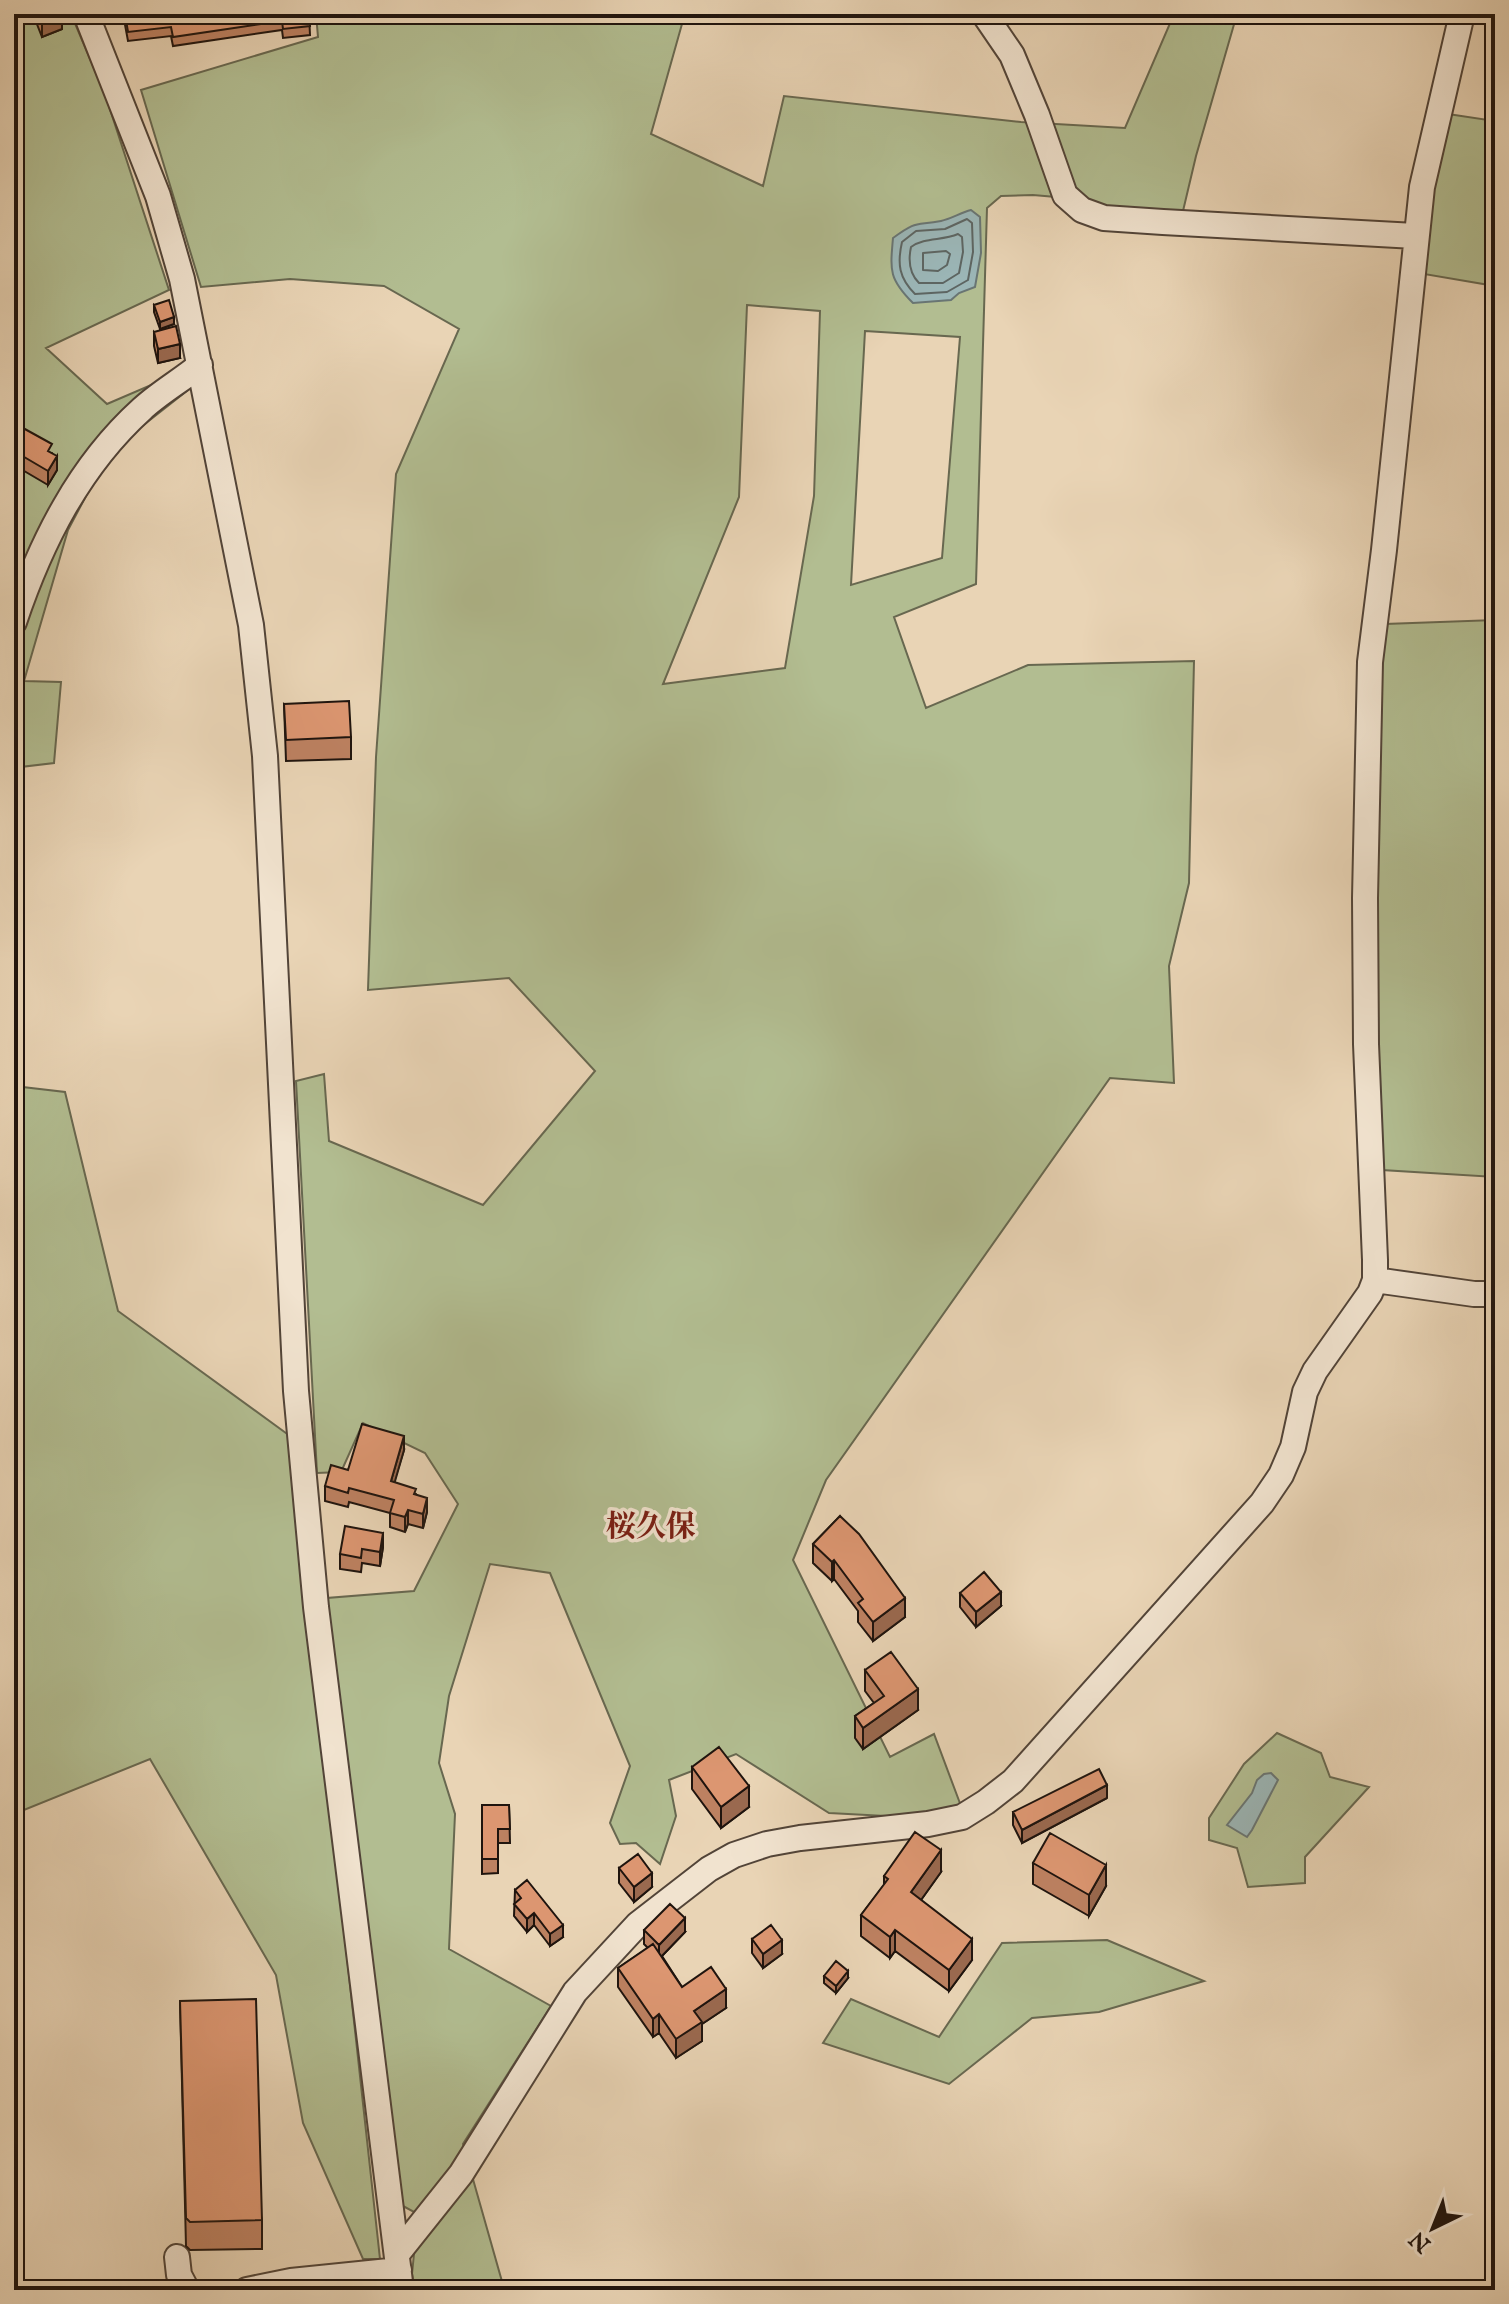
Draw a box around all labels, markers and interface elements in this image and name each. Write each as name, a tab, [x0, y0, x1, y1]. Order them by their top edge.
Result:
district label: 桜久保	[606, 1509, 696, 1547]
north arrow	[1393, 2188, 1473, 2268]
text: N	[1404, 2224, 1438, 2259]

